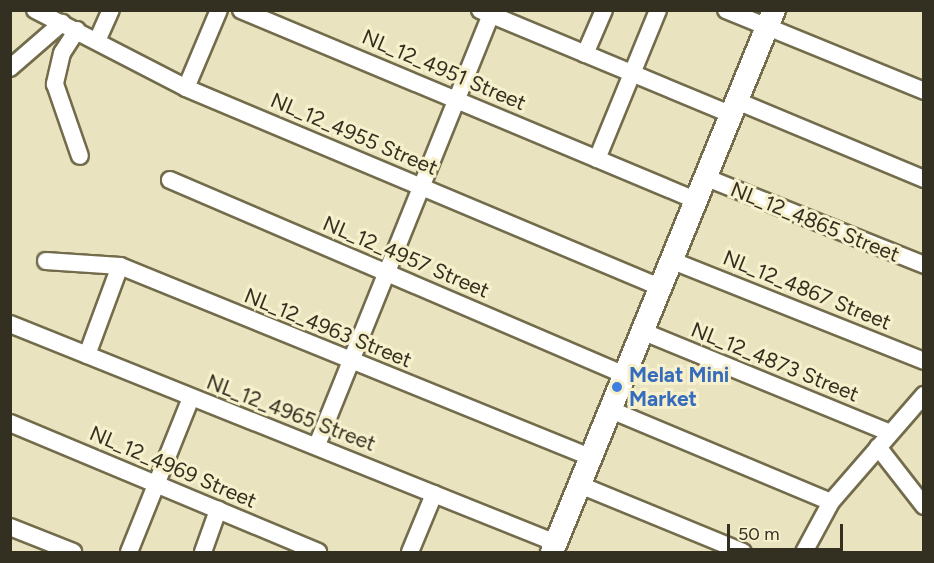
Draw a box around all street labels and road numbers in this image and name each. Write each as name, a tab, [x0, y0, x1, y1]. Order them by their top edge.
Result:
street label: NL_12_4951 Street	[358, 24, 530, 116]
street label: NL_12_4955 Street	[267, 87, 441, 181]
street label: NL_12_4865 Street	[727, 177, 903, 267]
street label: NL_12_4957 Street	[319, 211, 493, 303]
street label: NL_12_4867 Street	[719, 245, 895, 335]
street label: NL_12_4963 Street	[241, 283, 415, 373]
street label: NL_12_4873 Street	[687, 317, 863, 407]
street label: NL_12_4965 Street	[203, 369, 379, 457]
street label: NL_12_4969 Street	[86, 420, 260, 514]

